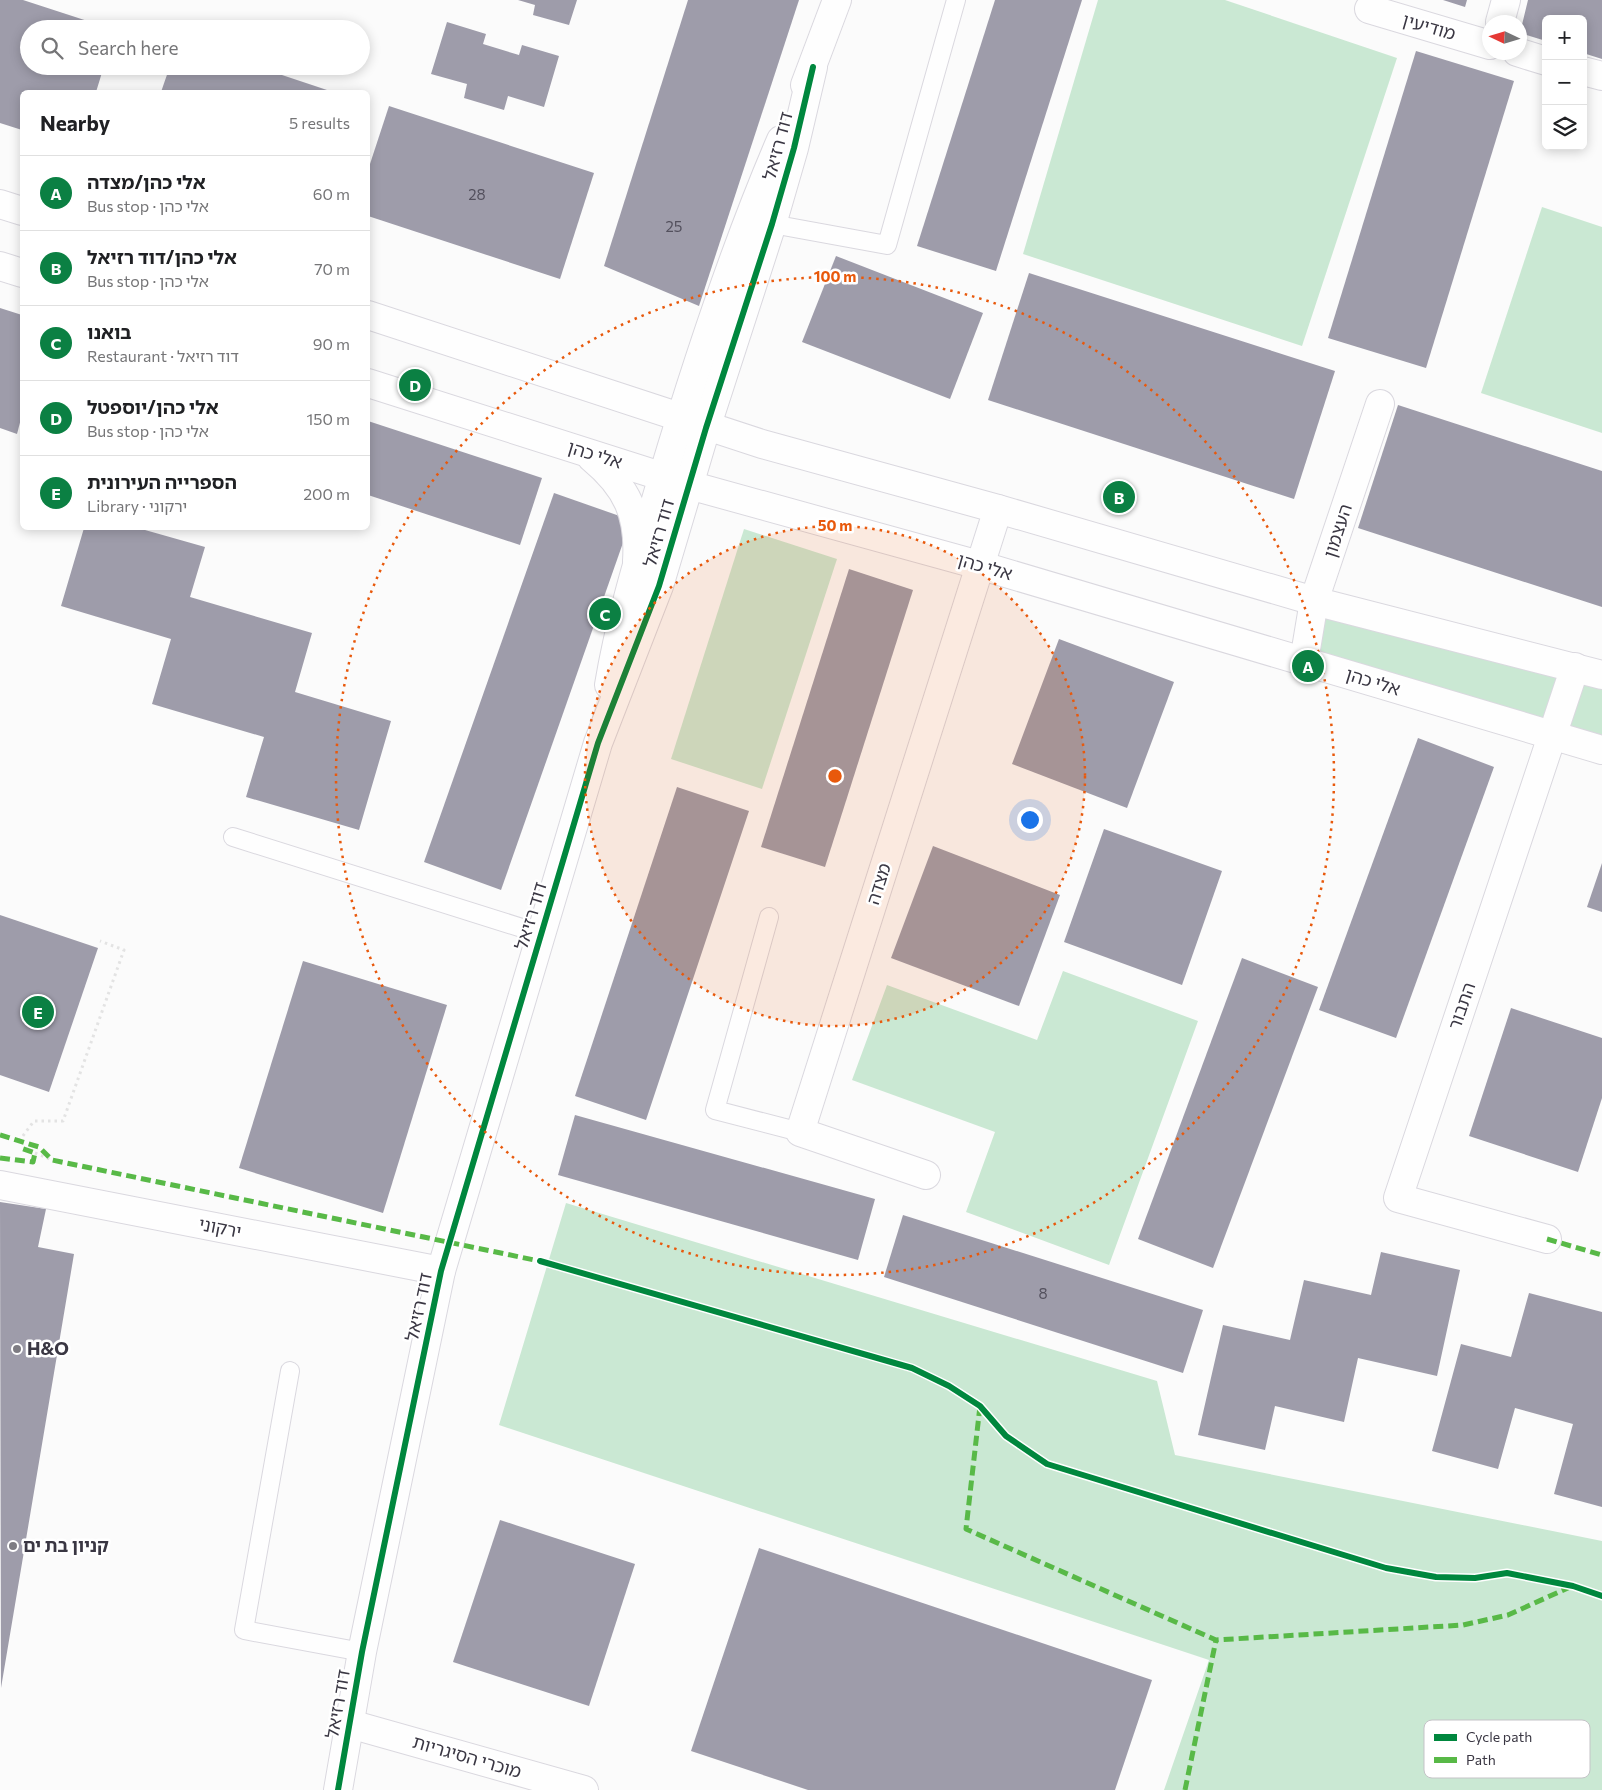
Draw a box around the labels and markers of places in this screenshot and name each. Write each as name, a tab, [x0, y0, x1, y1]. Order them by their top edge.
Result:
pin: D	[399, 366, 431, 404]
pin: B	[1103, 478, 1135, 516]
pin: C	[589, 595, 621, 633]
pin: A	[1292, 647, 1324, 685]
centre of rings	[826, 767, 844, 785]
pin: E	[22, 993, 54, 1031]
place label: H&O	[27, 1337, 69, 1359]
marker: H&O	[11, 1343, 23, 1355]
place label: קניון בת ים	[23, 1534, 109, 1556]
marker: קניון בת ים	[7, 1540, 19, 1552]

